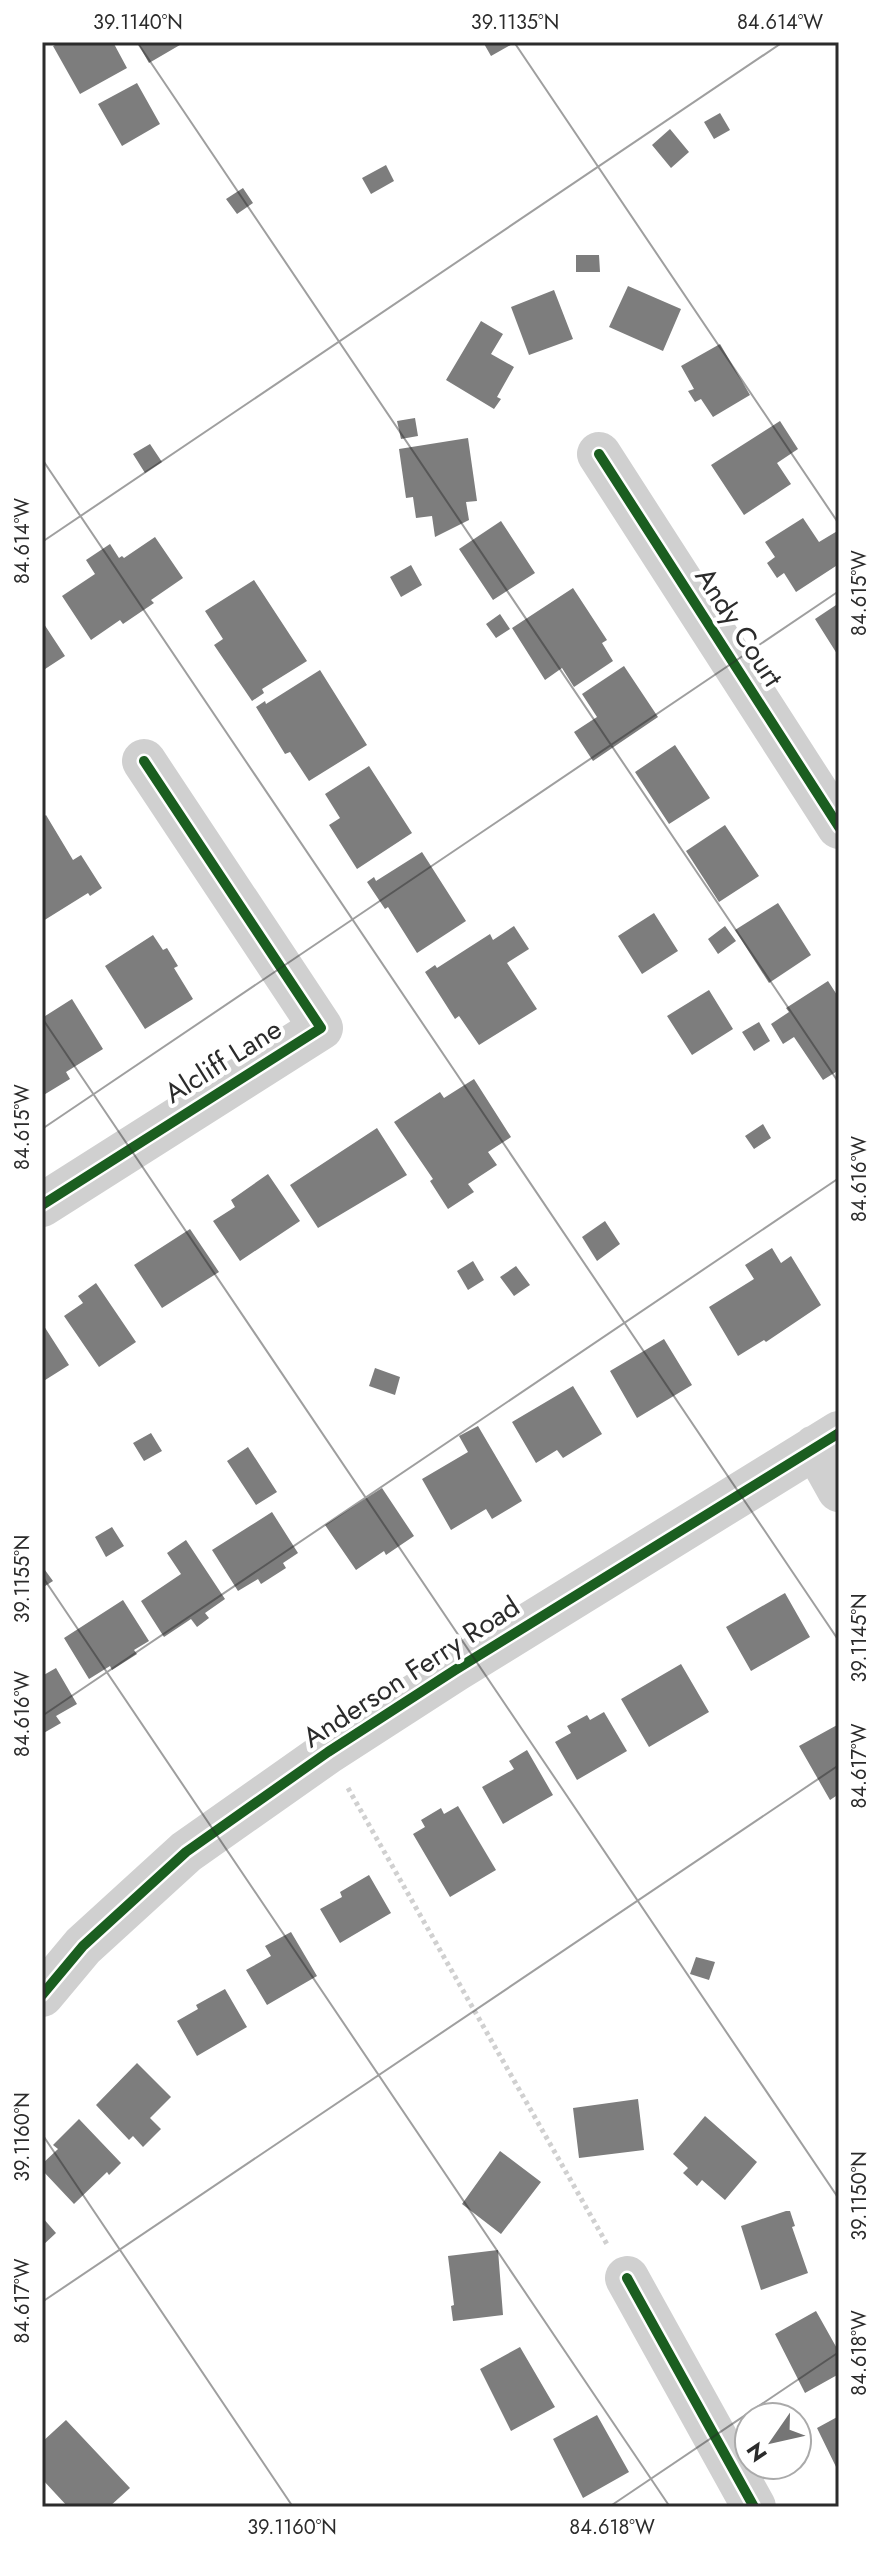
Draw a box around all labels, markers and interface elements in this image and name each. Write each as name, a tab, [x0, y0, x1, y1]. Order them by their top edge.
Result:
text: 39.1140°N	[93, 8, 183, 37]
text: 39.1135°N	[471, 8, 559, 37]
text: 84.614°W	[737, 8, 823, 37]
text: 84.614°W	[8, 498, 37, 584]
text: 84.615°W	[845, 550, 874, 636]
street label: Andy Court	[685, 559, 793, 695]
street label: Alcliff Lane	[156, 1009, 290, 1113]
text: 84.615°W	[8, 1084, 37, 1170]
text: 84.616°W	[845, 1136, 874, 1222]
text: 39.1155°N	[8, 1535, 37, 1623]
street label: Anderson Ferry Road	[294, 1586, 528, 1758]
text: 39.1145°N	[845, 1593, 874, 1683]
text: 84.616°W	[8, 1671, 37, 1757]
text: 84.617°W	[845, 1723, 874, 1808]
text: 39.1160°N	[8, 2092, 37, 2182]
text: 39.1150°N	[845, 2151, 874, 2241]
text: 84.617°W	[8, 2258, 37, 2343]
text: 84.618°W	[845, 2310, 874, 2396]
north arrow	[733, 2401, 813, 2481]
text: N	[738, 2436, 775, 2468]
text: 39.1160°N	[247, 2513, 337, 2542]
text: 84.618°W	[569, 2513, 655, 2542]

